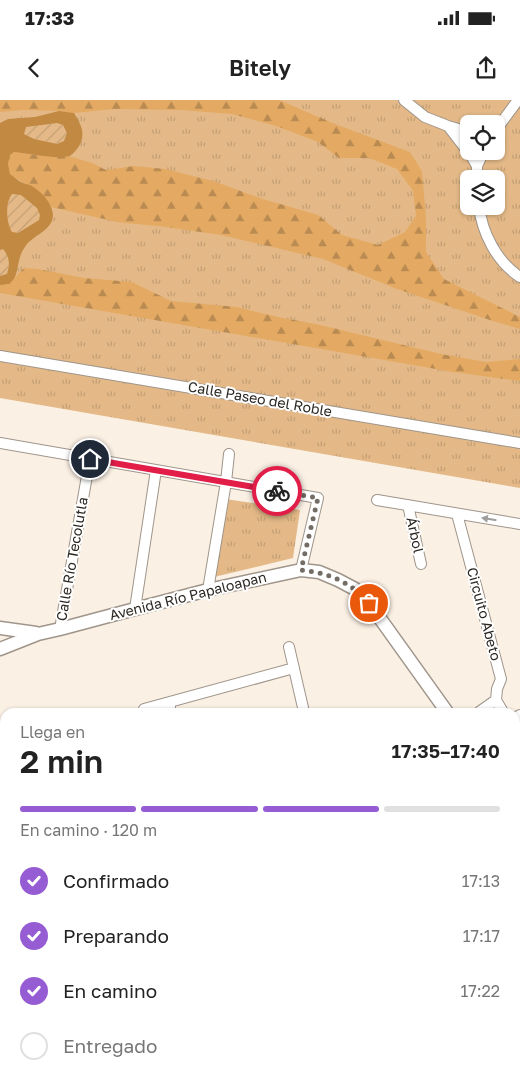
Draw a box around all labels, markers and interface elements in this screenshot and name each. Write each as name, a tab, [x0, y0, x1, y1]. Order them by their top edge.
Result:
text: 17:33	[25, 6, 74, 29]
icon: back	[20, 54, 48, 82]
text: Bitely	[229, 54, 291, 81]
icon: share	[472, 54, 500, 82]
map controls	[460, 115, 505, 215]
button: locate	[460, 115, 505, 160]
button: layers	[460, 170, 505, 215]
street label: Calle Paseo del Roble	[187, 377, 333, 420]
pin	[69, 438, 111, 480]
icon: home	[76, 445, 104, 473]
courier	[252, 466, 302, 516]
icon: bike	[263, 477, 291, 505]
street label: Calle Río Tecolutla	[52, 496, 91, 622]
street label: Árbol	[403, 515, 428, 554]
one-way arrow	[480, 515, 496, 523]
street label: Circuito Abeto	[464, 565, 505, 662]
street label: Avenida Río Papaloapan	[108, 568, 268, 623]
pin	[348, 582, 390, 624]
icon: bag	[355, 589, 383, 617]
text: Llega en	[20, 722, 85, 742]
text: 17:35–17:40	[392, 739, 500, 762]
text: 2 min	[20, 742, 103, 780]
text: En camino · 120 m	[20, 820, 157, 840]
icon: check	[20, 867, 48, 895]
text: Confirmado	[63, 869, 169, 892]
text: 17:13	[462, 871, 500, 891]
icon: check	[20, 922, 48, 950]
text: Preparando	[63, 924, 169, 947]
text: 17:17	[463, 926, 500, 946]
icon: check	[20, 977, 48, 1005]
text: En camino	[63, 979, 157, 1002]
text: 17:22	[460, 981, 500, 1001]
text: Entregado	[63, 1034, 157, 1057]

